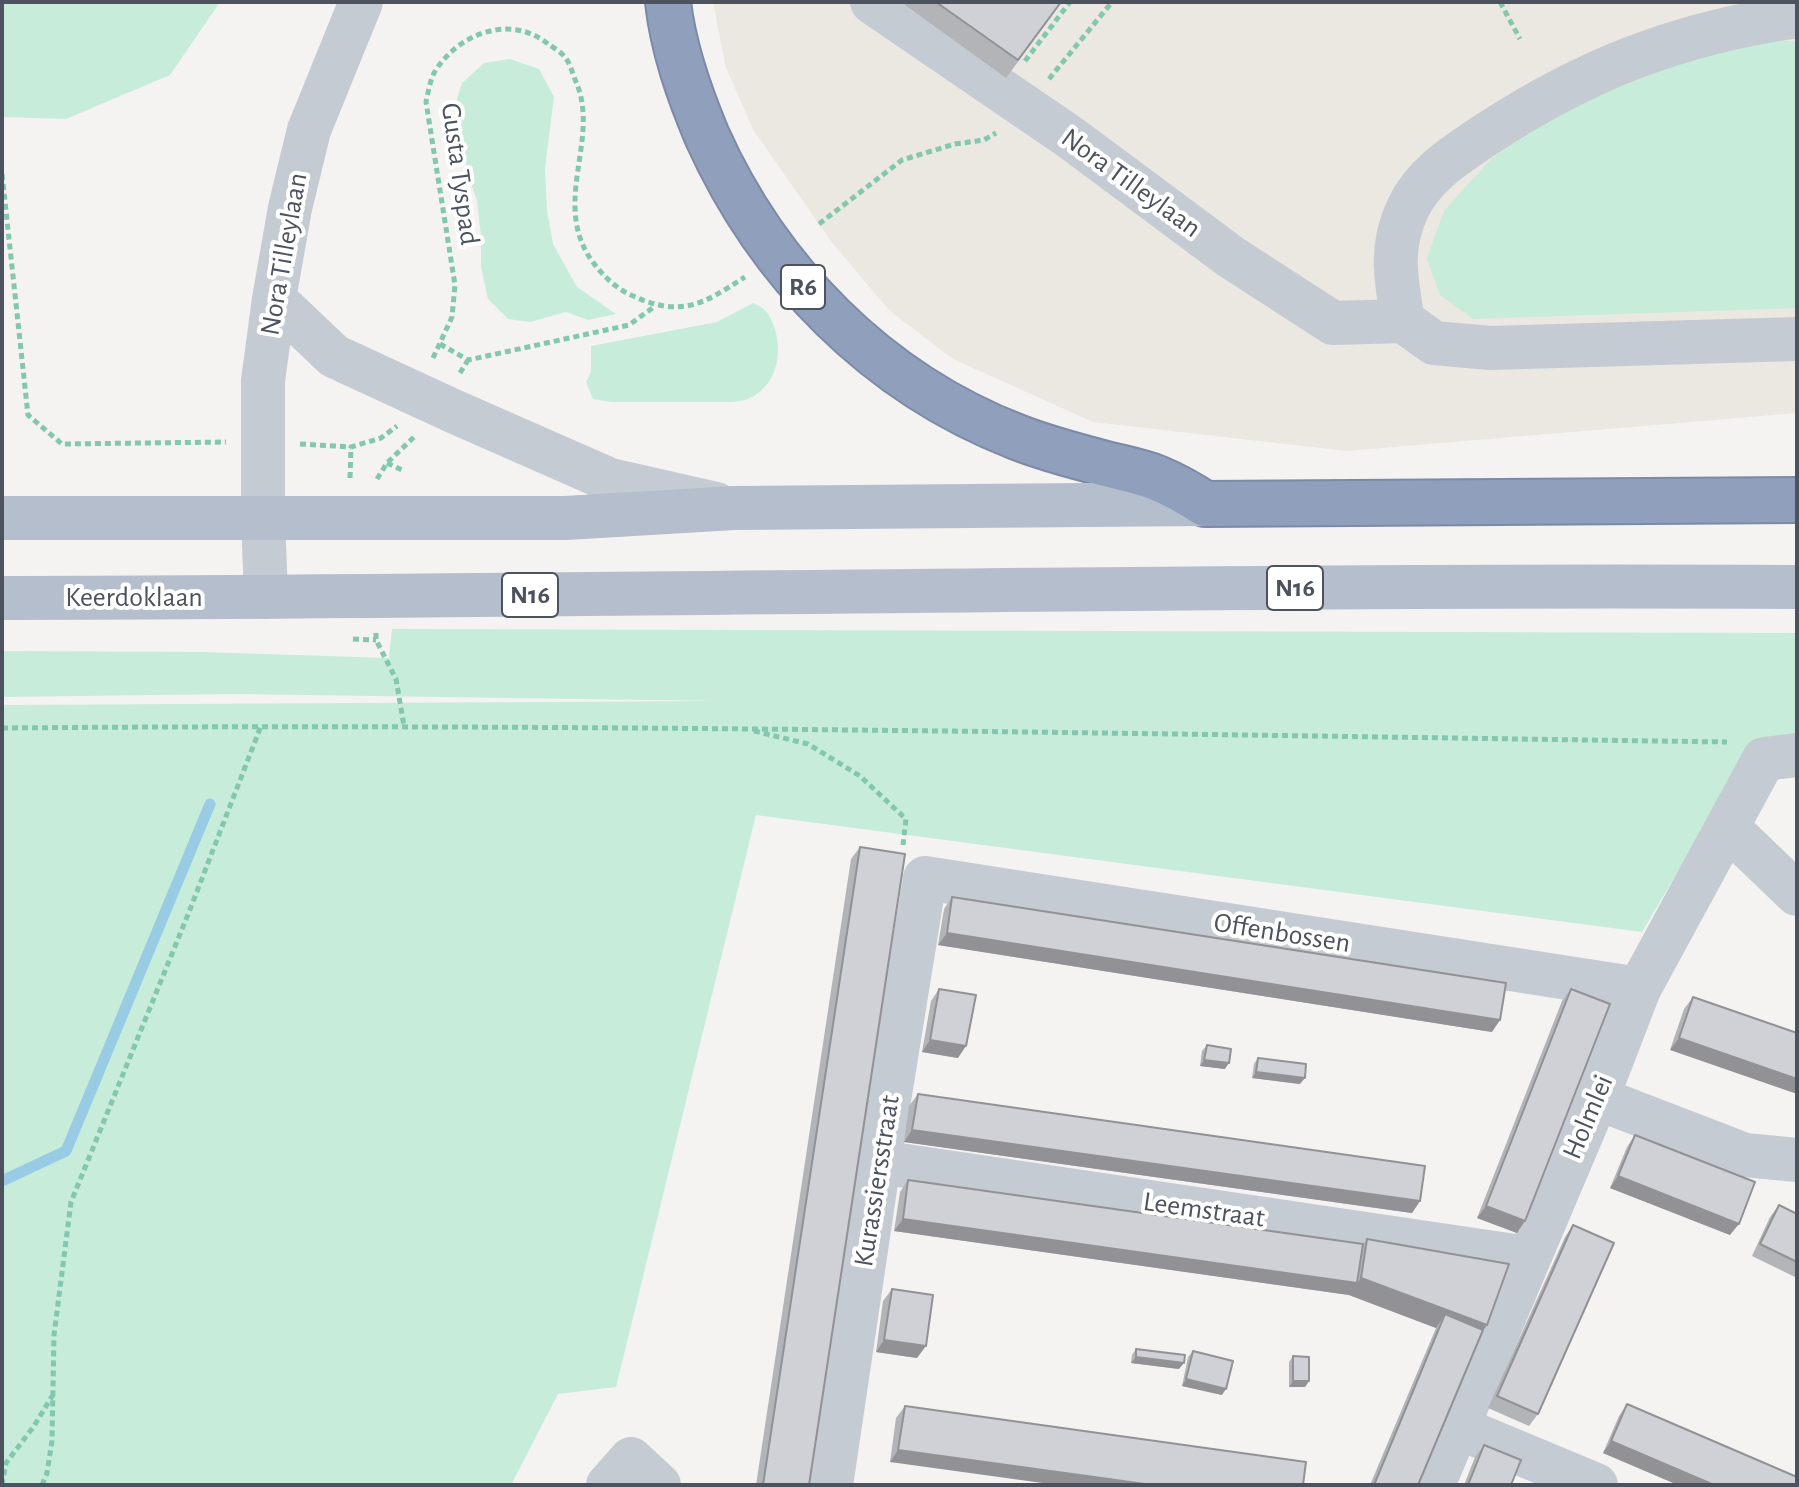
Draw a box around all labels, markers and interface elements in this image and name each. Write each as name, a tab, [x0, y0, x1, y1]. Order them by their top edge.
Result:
street label: Gusta Tyspad	[433, 101, 487, 247]
street label: Nora Tilleylaan	[1055, 121, 1207, 245]
street label: Nora Tilleylaan	[253, 170, 315, 338]
road number: R6	[781, 265, 825, 309]
road number: N16	[1267, 566, 1323, 610]
road number: N16	[502, 573, 558, 617]
street label: Keerdoklaan	[65, 581, 203, 615]
street label: Offenbossen	[1211, 906, 1353, 960]
street label: Holmlei	[1555, 1070, 1621, 1164]
street label: Kurassiersstraat	[847, 1093, 907, 1269]
street label: Leemstraat	[1141, 1185, 1267, 1235]

